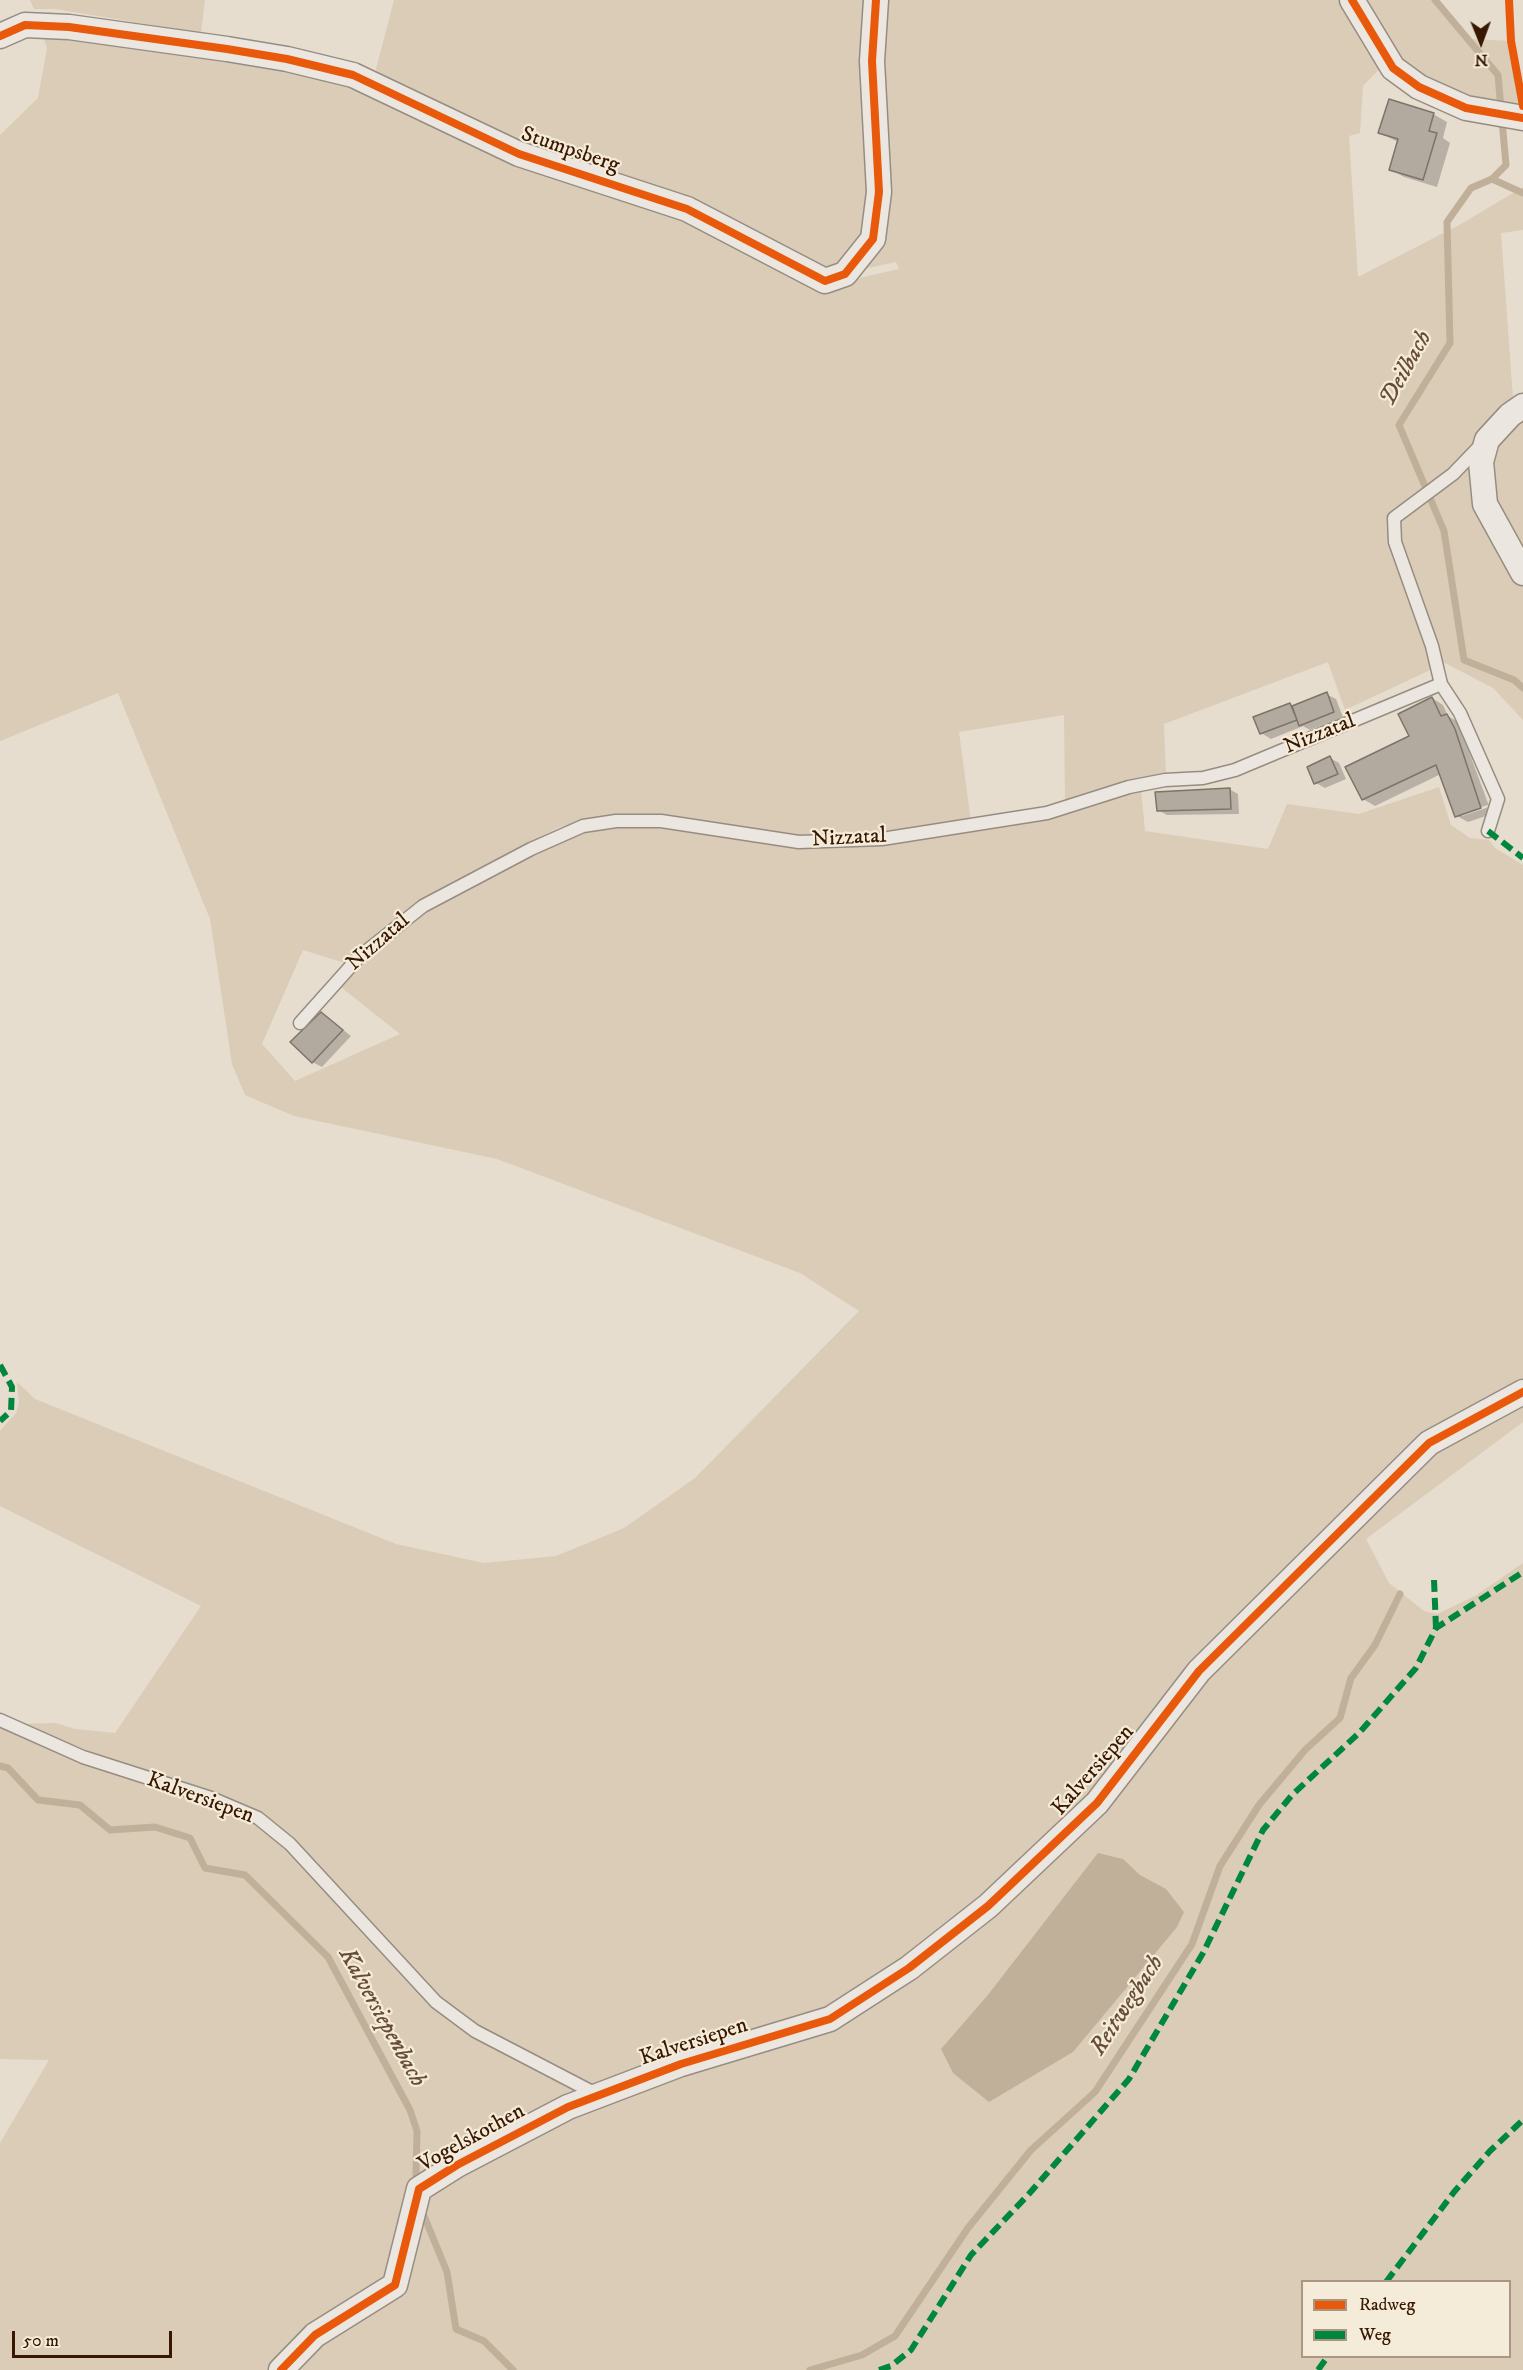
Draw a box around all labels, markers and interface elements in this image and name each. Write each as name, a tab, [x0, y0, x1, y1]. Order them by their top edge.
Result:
north arrow	[1451, 12, 1511, 72]
text: N	[1475, 50, 1488, 70]
street label: Stumpsberg	[517, 122, 623, 180]
water label: Deilbach	[1375, 326, 1439, 412]
street label: Nizzatal	[1280, 709, 1360, 761]
street label: Nizzatal	[811, 824, 887, 854]
street label: Nizzatal	[342, 909, 416, 977]
street label: Kalversiepen	[1047, 1720, 1141, 1822]
street label: Kalversiepen	[143, 1767, 257, 1831]
water label: Kalversiepenbach	[331, 1943, 431, 2093]
water label: Reitwegbach	[1085, 1951, 1171, 2061]
street label: Kalversiepen	[637, 2013, 751, 2073]
street label: Vogelskothen	[414, 2099, 530, 2179]
legend	[1301, 2280, 1511, 2358]
text: Radweg	[1359, 2294, 1415, 2316]
scale bar	[15, 2319, 176, 2357]
text: Weg	[1359, 2324, 1391, 2346]
text: 50 m	[23, 2330, 59, 2352]

